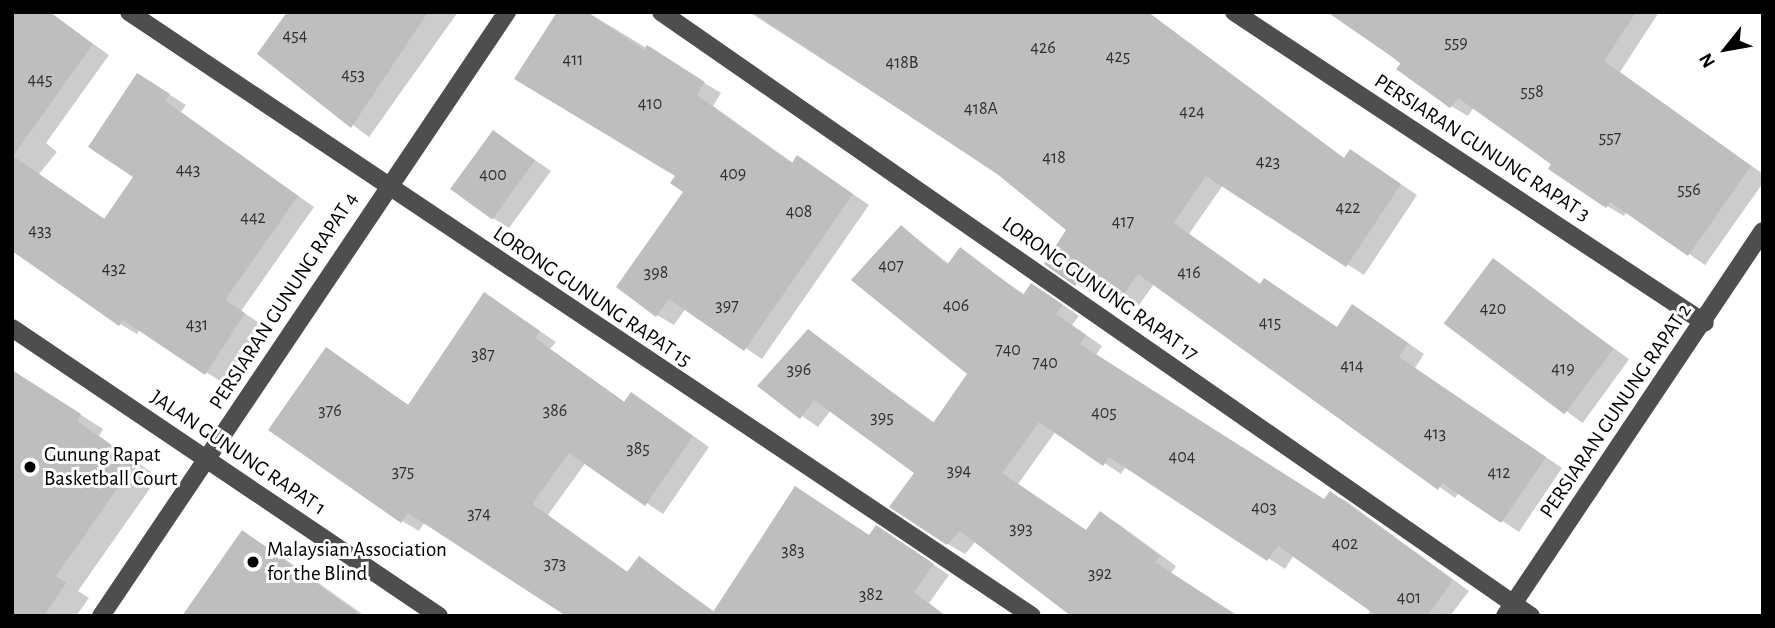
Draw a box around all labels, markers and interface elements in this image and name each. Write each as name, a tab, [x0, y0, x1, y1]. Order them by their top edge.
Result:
north arrow	[1691, 14, 1761, 84]
house number: 454	[283, 25, 307, 47]
house number: 559	[1444, 32, 1468, 54]
house number: 426	[1030, 37, 1056, 59]
house number: 425	[1106, 46, 1130, 68]
house number: 411	[562, 49, 584, 71]
text: N	[1696, 50, 1719, 71]
house number: 418B	[885, 52, 919, 74]
house number: 453	[341, 64, 365, 86]
house number: 445	[28, 69, 52, 91]
street label: PERSIARAN GUNUNG RAPAT 3	[1369, 69, 1595, 227]
house number: 558	[1520, 81, 1544, 103]
house number: 410	[638, 93, 662, 115]
house number: 418A	[964, 98, 998, 120]
house number: 424	[1179, 101, 1205, 123]
house number: 557	[1599, 127, 1621, 149]
house number: 418	[1042, 147, 1066, 169]
house number: 423	[1256, 151, 1280, 173]
house number: 443	[176, 159, 200, 181]
house number: 409	[720, 163, 746, 185]
house number: 400	[479, 164, 507, 186]
house number: 556	[1677, 179, 1701, 201]
street label: PERSIARAN GUNUNG RAPAT 4	[204, 188, 364, 414]
house number: 422	[1335, 197, 1361, 219]
house number: 408	[786, 201, 812, 223]
house number: 442	[240, 207, 266, 229]
house number: 417	[1112, 211, 1134, 233]
street label: LORONG GUNUNG RAPAT 17	[997, 212, 1203, 366]
house number: 433	[28, 220, 52, 242]
street label: LORONG GUNUNG RAPAT 15	[488, 221, 696, 373]
house number: 407	[878, 255, 904, 277]
house number: 432	[102, 258, 126, 280]
house number: 398	[644, 262, 668, 284]
house number: 416	[1177, 262, 1201, 284]
house number: 397	[715, 295, 739, 317]
house number: 406	[943, 295, 969, 317]
house number: 420	[1480, 298, 1506, 320]
street label: PERSIARAN GUNUNG RAPAT 2	[1535, 299, 1697, 523]
house number: 415	[1259, 312, 1281, 334]
house number: 431	[186, 314, 208, 336]
house number: 740	[995, 339, 1021, 361]
house number: 387	[471, 344, 495, 366]
house number: 740	[1032, 352, 1058, 374]
house number: 414	[1340, 355, 1364, 377]
house number: 419	[1551, 358, 1575, 380]
house number: 396	[787, 359, 811, 381]
street label: JALAN GUNUNG RAPAT 1	[145, 385, 331, 521]
house number: 376	[318, 400, 342, 422]
house number: 386	[543, 400, 567, 422]
house number: 405	[1091, 402, 1117, 424]
house number: 395	[870, 407, 894, 429]
house number: 413	[1424, 423, 1446, 445]
house number: 385	[626, 438, 650, 460]
place label: Gunung Rapat Basketball Court	[44, 442, 177, 492]
house number: 404	[1169, 446, 1195, 468]
marker: Gunung Rapat Basketball Court	[22, 459, 38, 475]
house number: 394	[947, 460, 971, 482]
house number: 375	[392, 461, 414, 483]
house number: 412	[1487, 462, 1511, 484]
house number: 403	[1251, 497, 1277, 519]
house number: 374	[467, 503, 491, 525]
house number: 393	[1009, 518, 1033, 540]
house number: 402	[1332, 533, 1358, 555]
place label: Malaysian Association for the Blind	[267, 537, 447, 587]
house number: 383	[781, 540, 805, 562]
house number: 373	[544, 553, 566, 575]
marker: Malaysian Association for the Blind	[245, 554, 261, 570]
house number: 392	[1088, 563, 1112, 585]
house number: 382	[859, 584, 883, 606]
house number: 401	[1397, 587, 1421, 609]

